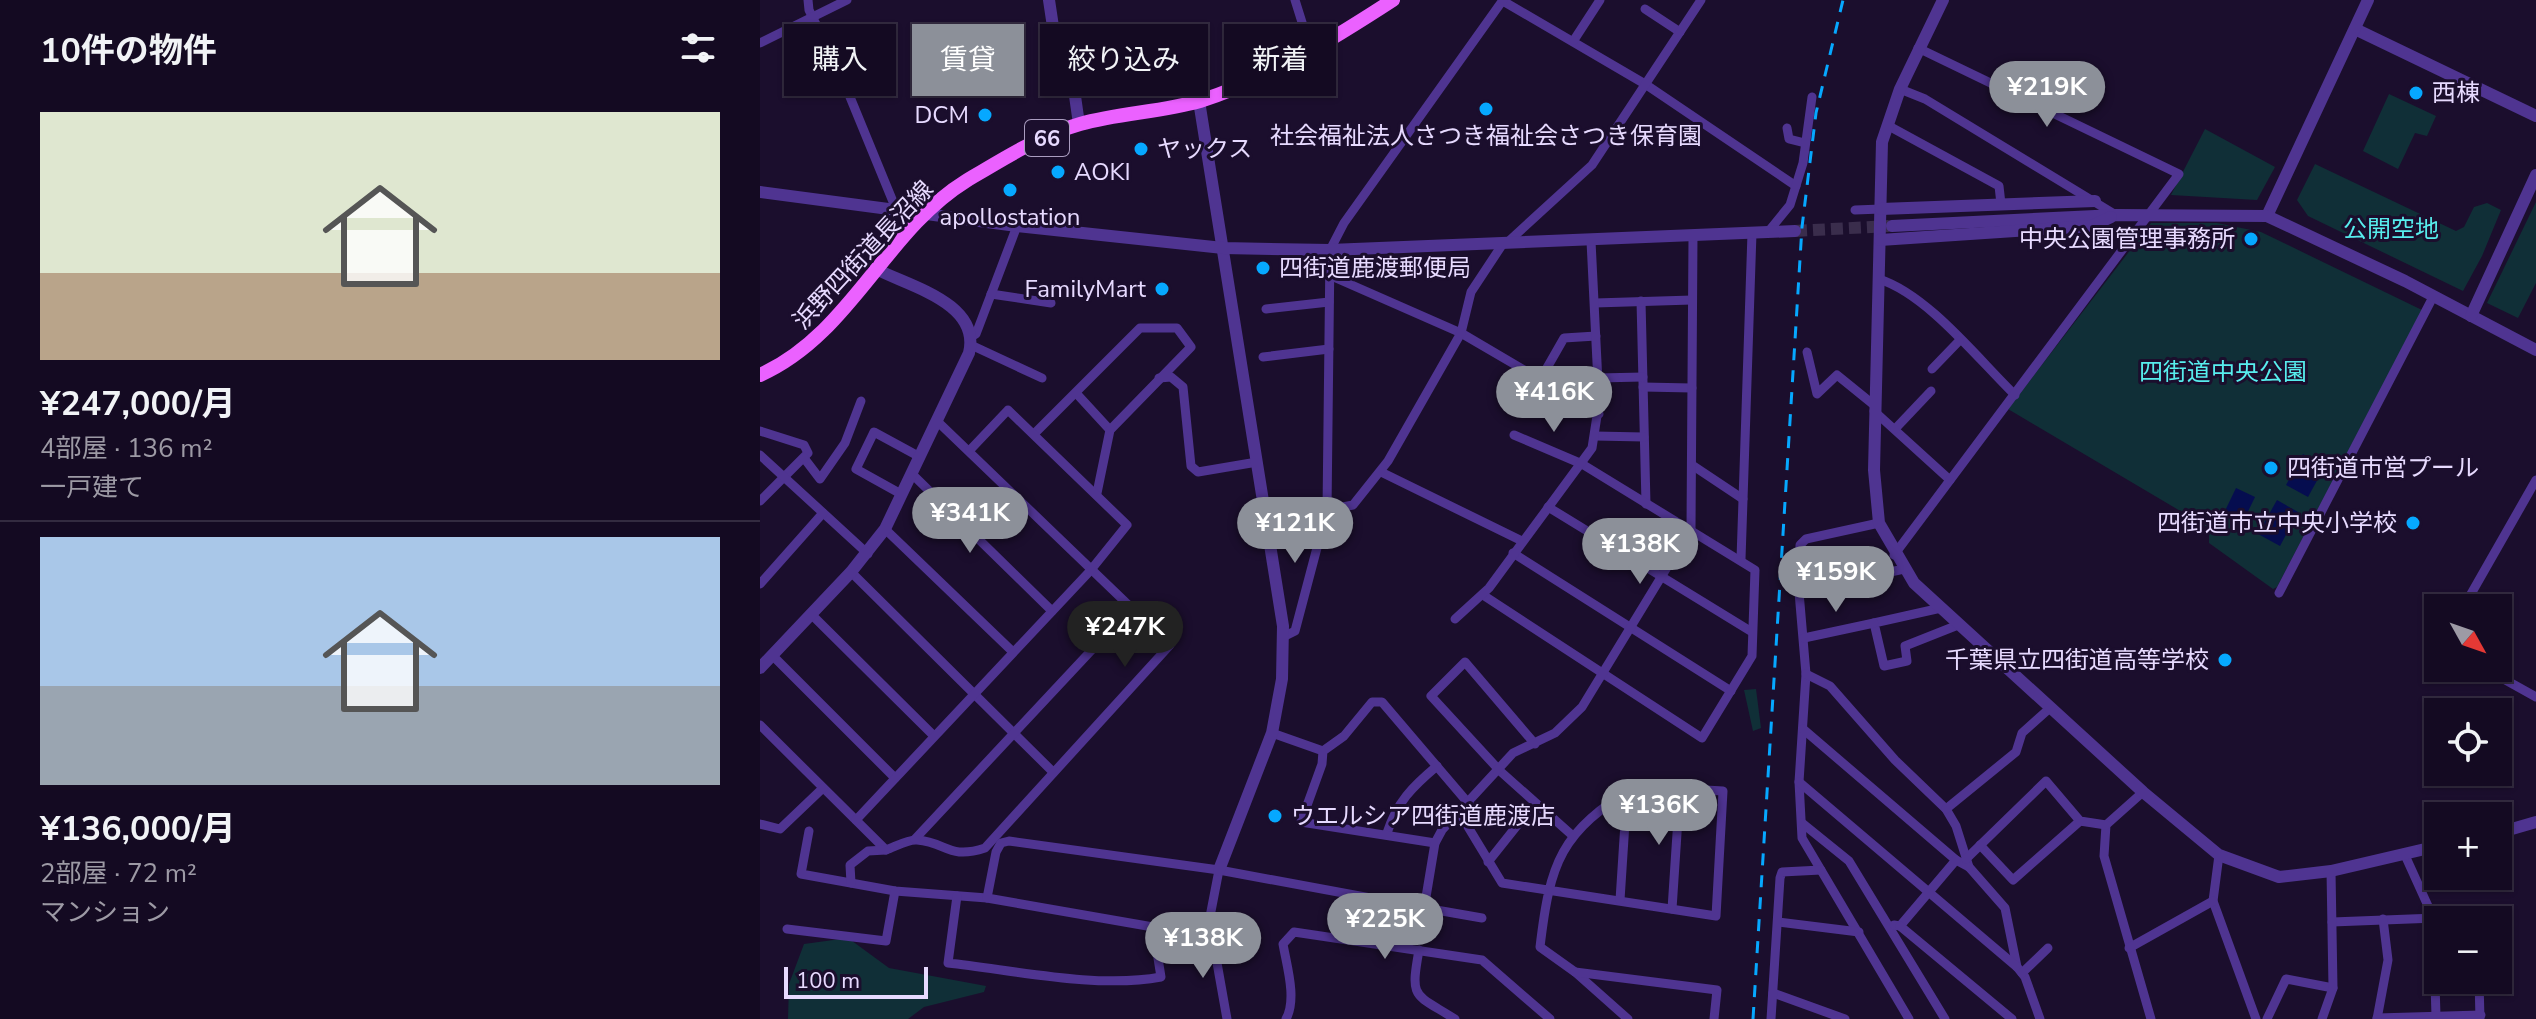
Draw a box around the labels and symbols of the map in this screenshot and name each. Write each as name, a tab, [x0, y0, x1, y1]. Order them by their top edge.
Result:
pin: ¥219K	[1991, 61, 2103, 129]
place label: 西棟	[2432, 77, 2480, 109]
marker: 西棟	[2407, 84, 2425, 102]
place label: DCM	[915, 99, 969, 131]
marker: 社会福祉法人さつき福祉会さつき保育園	[1477, 100, 1495, 118]
marker: DCM	[976, 106, 994, 124]
road number: 66	[1025, 120, 1069, 156]
place label: 社会福祉法人さつき福祉会さつき保育園	[1270, 120, 1702, 152]
place label: ヤックス	[1157, 133, 1252, 165]
marker: ヤックス	[1132, 140, 1150, 158]
place label: AOKI	[1074, 156, 1131, 188]
marker: AOKI	[1049, 163, 1067, 181]
street label: 浜野四街道長沼線	[786, 174, 940, 336]
marker: apollostation	[1001, 181, 1019, 199]
place label: apollostation	[940, 201, 1080, 233]
park label: 公開空地	[2343, 213, 2439, 245]
place label: 中央公園管理事務所	[2019, 223, 2235, 255]
marker: 中央公園管理事務所	[2242, 230, 2260, 248]
place label: 四街道鹿渡郵便局	[1279, 252, 1471, 284]
marker: 四街道鹿渡郵便局	[1254, 259, 1272, 277]
place label: FamilyMart	[1024, 273, 1147, 305]
marker: FamilyMart	[1153, 280, 1171, 298]
park label: 四街道中央公園	[2139, 356, 2307, 388]
pin: ¥416K	[1498, 366, 1610, 434]
place label: 四街道市営プール	[2287, 452, 2479, 484]
marker: 四街道市営プール	[2262, 459, 2280, 477]
pin: ¥341K	[914, 487, 1026, 555]
pin: ¥121K	[1239, 497, 1351, 565]
place label: 四街道市立中央小学校	[2157, 507, 2397, 539]
marker: 四街道市立中央小学校	[2404, 514, 2422, 532]
pin: ¥138K	[1584, 518, 1696, 586]
pin: ¥159K	[1780, 546, 1892, 614]
north arrow	[2424, 594, 2512, 682]
pin: ¥247K	[1069, 601, 1181, 669]
place label: 千葉県立四街道高等学校	[1945, 644, 2209, 676]
marker: 千葉県立四街道高等学校	[2216, 651, 2234, 669]
pin: ¥136K	[1603, 779, 1715, 847]
place label: ウエルシア四街道鹿渡店	[1291, 800, 1555, 832]
marker: ウエルシア四街道鹿渡店	[1266, 807, 1284, 825]
pin: ¥225K	[1329, 893, 1441, 961]
pin: ¥138K	[1147, 912, 1259, 980]
scale bar	[784, 963, 928, 999]

